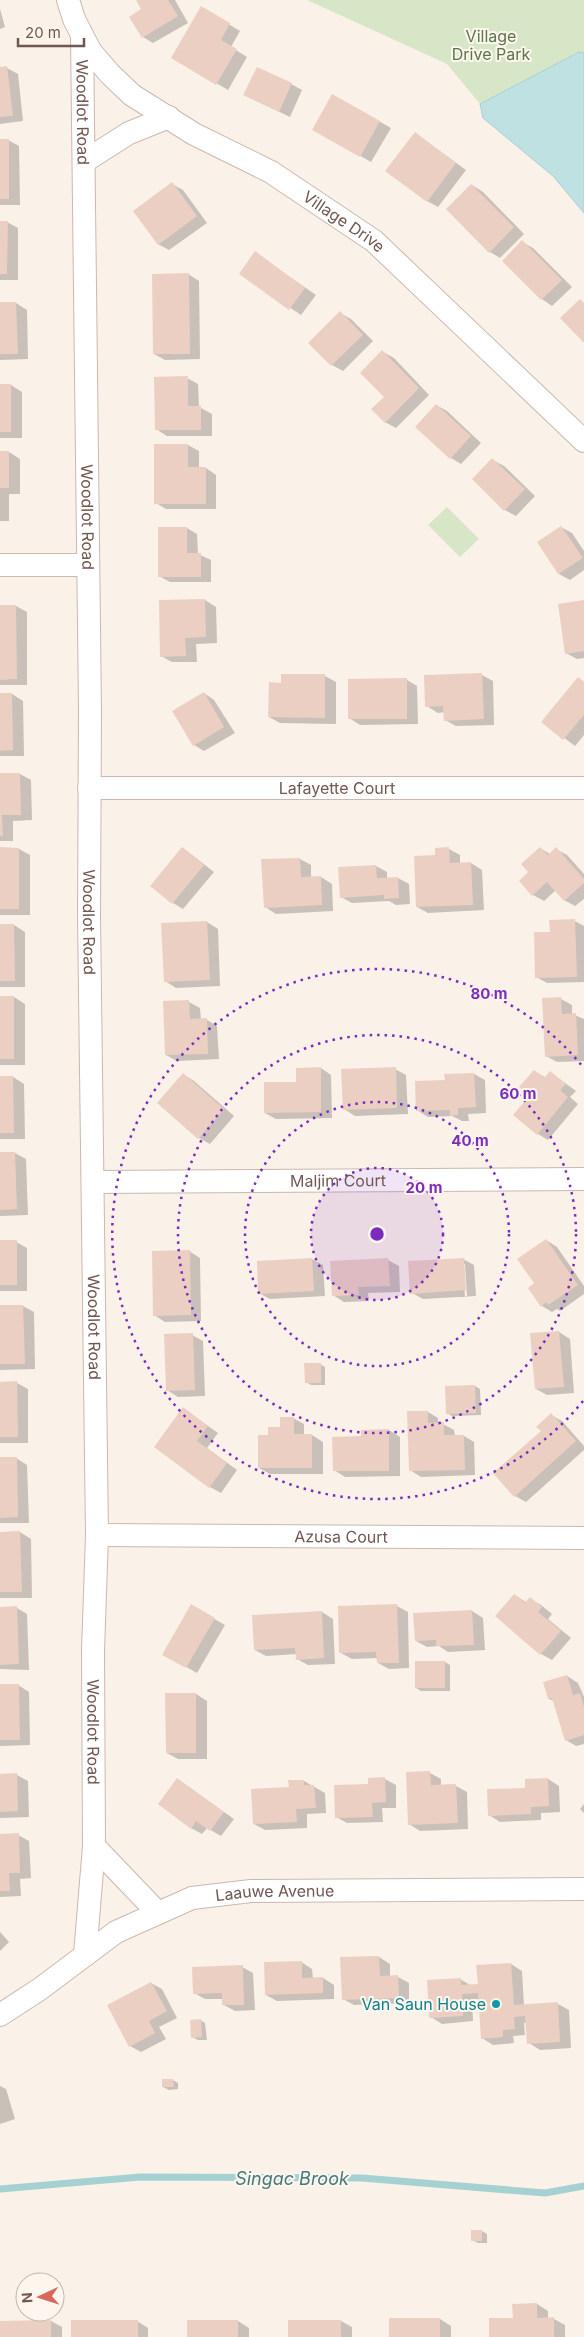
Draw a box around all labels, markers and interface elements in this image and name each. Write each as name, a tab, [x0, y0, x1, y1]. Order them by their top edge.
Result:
scale bar	[18, 15, 84, 47]
text: 20 m	[25, 23, 61, 42]
park label: Village Drive Park	[452, 26, 530, 64]
street label: Woodlot Road	[72, 59, 94, 165]
street label: Village Drive	[299, 186, 389, 256]
street label: Woodlot Road	[77, 464, 98, 570]
street label: Lafayette Court	[279, 778, 395, 798]
street label: Woodlot Road	[79, 869, 100, 975]
text: 80 m	[470, 984, 508, 1003]
text: 60 m	[499, 1084, 537, 1103]
text: 40 m	[451, 1131, 489, 1150]
street label: Maljim Court	[290, 1170, 386, 1191]
text: 20 m	[406, 1178, 442, 1197]
centre of rings	[368, 1225, 386, 1243]
street label: Woodlot Road	[84, 1274, 105, 1380]
street label: Azusa Court	[294, 1526, 388, 1547]
street label: Woodlot Road	[83, 1679, 104, 1785]
street label: Laauwe Avenue	[214, 1880, 334, 1905]
place label: Van Saun House	[361, 1994, 486, 2014]
marker: Van Saun House	[490, 1998, 502, 2010]
water label: Singac Brook	[235, 2168, 350, 2189]
north arrow	[15, 2272, 65, 2322]
text: N	[18, 2292, 35, 2304]

